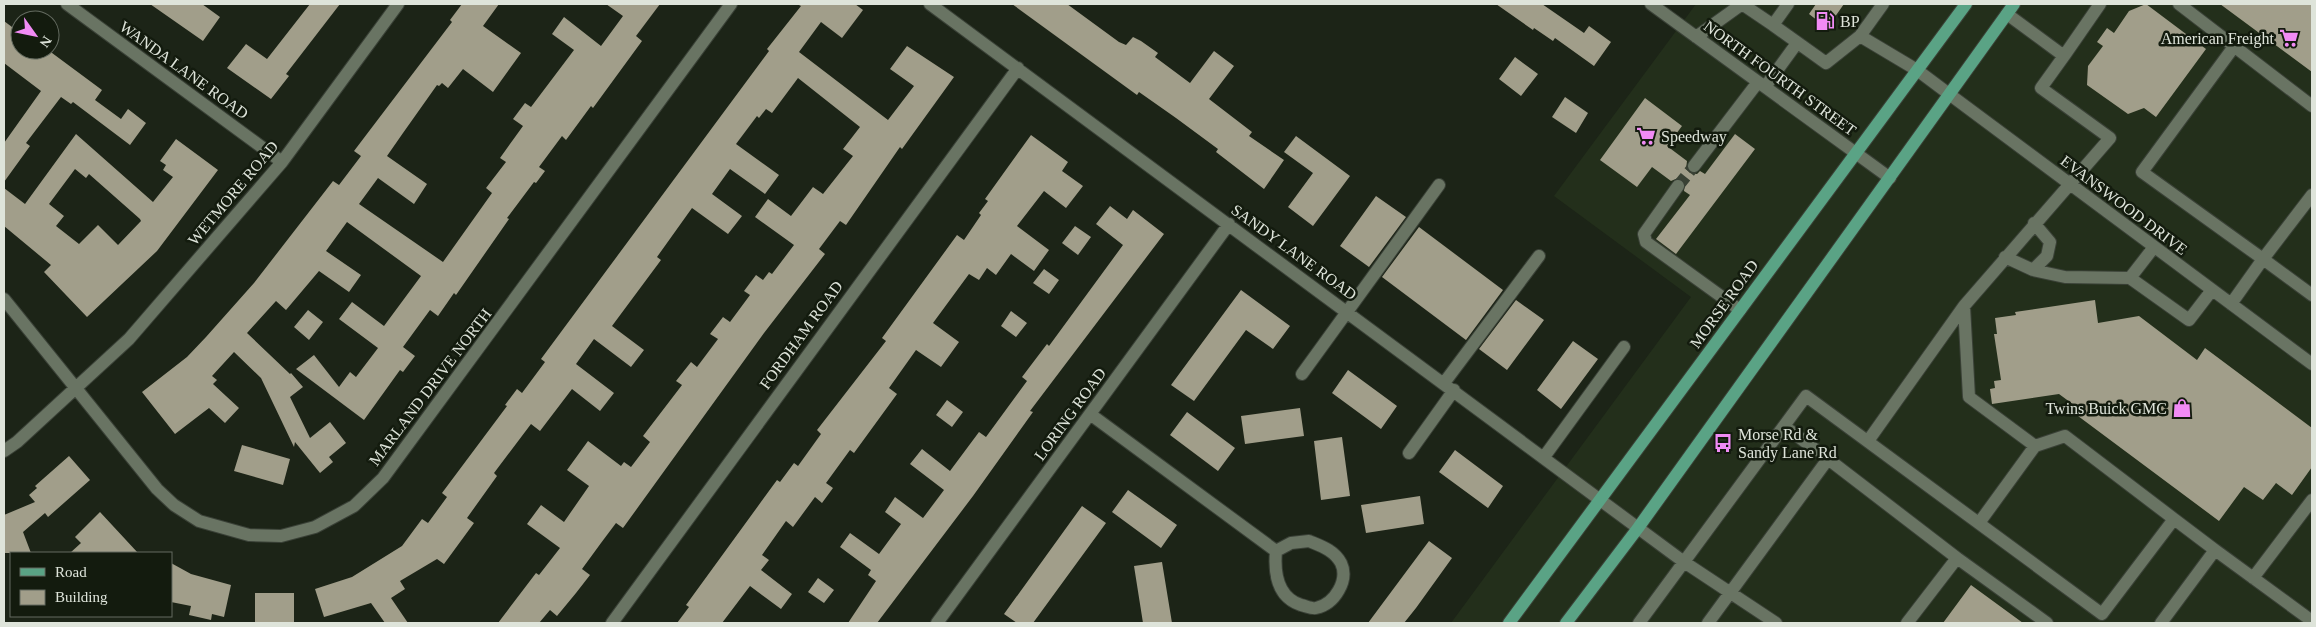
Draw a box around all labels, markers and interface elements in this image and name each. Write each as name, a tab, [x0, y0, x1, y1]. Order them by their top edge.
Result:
north arrow	[10, 10, 60, 60]
fuel station icon: BP	[1814, 10, 1836, 32]
place label: BP	[1840, 13, 1860, 30]
street label: NORTH FOURTH STREET	[1701, 17, 1860, 139]
street label: WANDA LANE ROAD	[116, 18, 252, 122]
supermarket icon: American Freight	[2278, 27, 2300, 49]
place label: American Freight	[2161, 30, 2275, 48]
text: N	[36, 33, 55, 50]
supermarket icon: Speedway	[1635, 125, 1657, 147]
place label: Speedway	[1661, 128, 1727, 146]
street label: WETMORE ROAD	[185, 138, 281, 248]
street label: EVANSWOOD DRIVE	[2057, 152, 2191, 258]
street label: SANDY LANE ROAD	[1228, 201, 1360, 303]
street label: MORSE ROAD	[1686, 257, 1762, 351]
street label: FORDHAM ROAD	[756, 278, 846, 392]
street label: MARLAND DRIVE NORTH	[365, 305, 495, 469]
street label: LORING ROAD	[1031, 365, 1109, 463]
shop icon: Twins Buick GMC	[2171, 397, 2193, 419]
place label: Twins Buick GMC	[2045, 400, 2167, 417]
place label: Morse Rd & Sandy Lane Rd	[1738, 426, 1837, 462]
bus stop icon: Morse Rd & Sandy Lane Rd	[1712, 432, 1734, 454]
legend	[10, 552, 172, 617]
text: Road	[55, 564, 87, 580]
text: Building	[55, 589, 108, 605]

